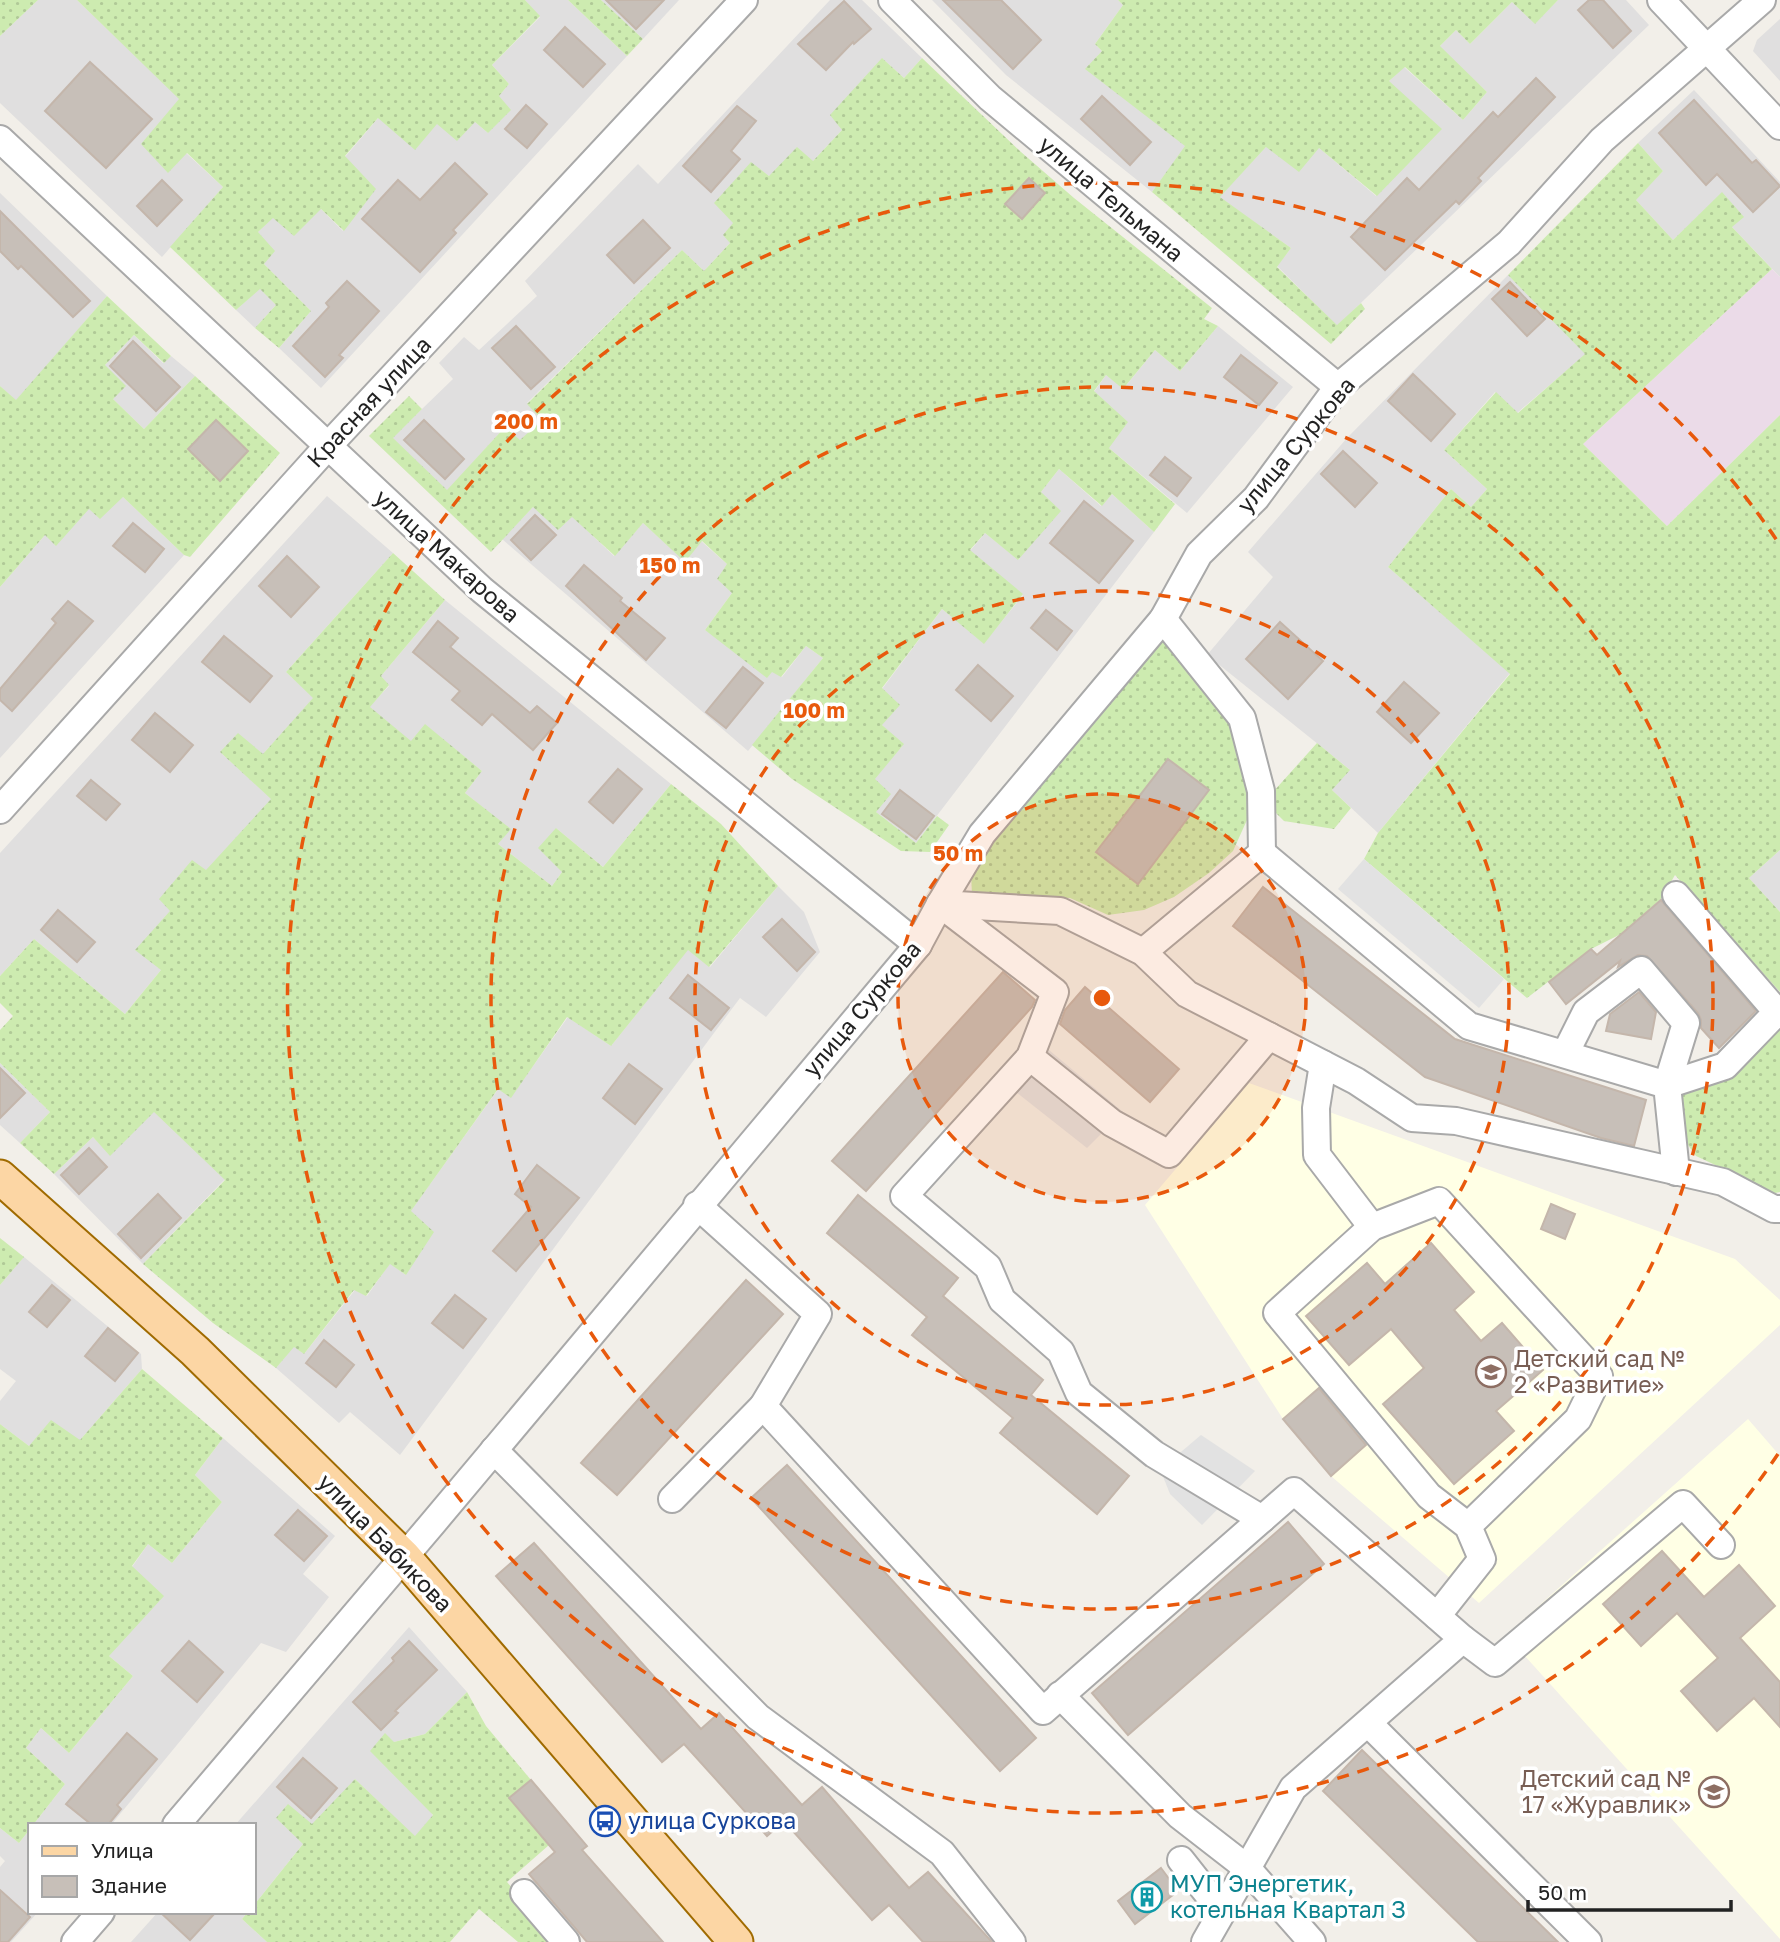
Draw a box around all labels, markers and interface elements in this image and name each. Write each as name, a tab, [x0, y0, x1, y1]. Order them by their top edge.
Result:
street label: улица Тельмана	[1033, 129, 1190, 267]
street label: Красная улица	[300, 330, 436, 473]
street label: улица Суркова	[1230, 371, 1360, 518]
text: 200 m	[494, 408, 558, 434]
street label: улица Макарова	[369, 483, 526, 628]
text: 150 m	[640, 552, 700, 578]
text: 100 m	[783, 697, 845, 723]
text: 50 m	[933, 840, 983, 866]
street label: улица Суркова	[796, 935, 926, 1082]
centre of rings	[1090, 986, 1114, 1010]
place label: Детский сад № 2 «Развитие»	[1514, 1344, 1685, 1398]
school or university icon: Детский сад № 2 «Развитие»	[1474, 1355, 1508, 1389]
street label: улица Бабикова	[313, 1467, 459, 1617]
place label: Детский сад № 17 «Журавлик»	[1520, 1764, 1691, 1818]
school or university icon: Детский сад № 17 «Журавлик»	[1697, 1775, 1731, 1809]
bus stop icon: улица Суркова	[588, 1804, 622, 1838]
place label: улица Суркова	[628, 1806, 796, 1834]
legend	[28, 1823, 256, 1914]
text: Улица	[91, 1837, 154, 1863]
scale bar	[1528, 1868, 1731, 1912]
place label: МУП Энергетик, котельная Квартал З	[1170, 1869, 1406, 1923]
text: Здание	[91, 1872, 167, 1898]
text: 50 m	[1538, 1879, 1587, 1905]
building icon: МУП Энергетик, котельная Квартал З	[1130, 1880, 1164, 1914]

